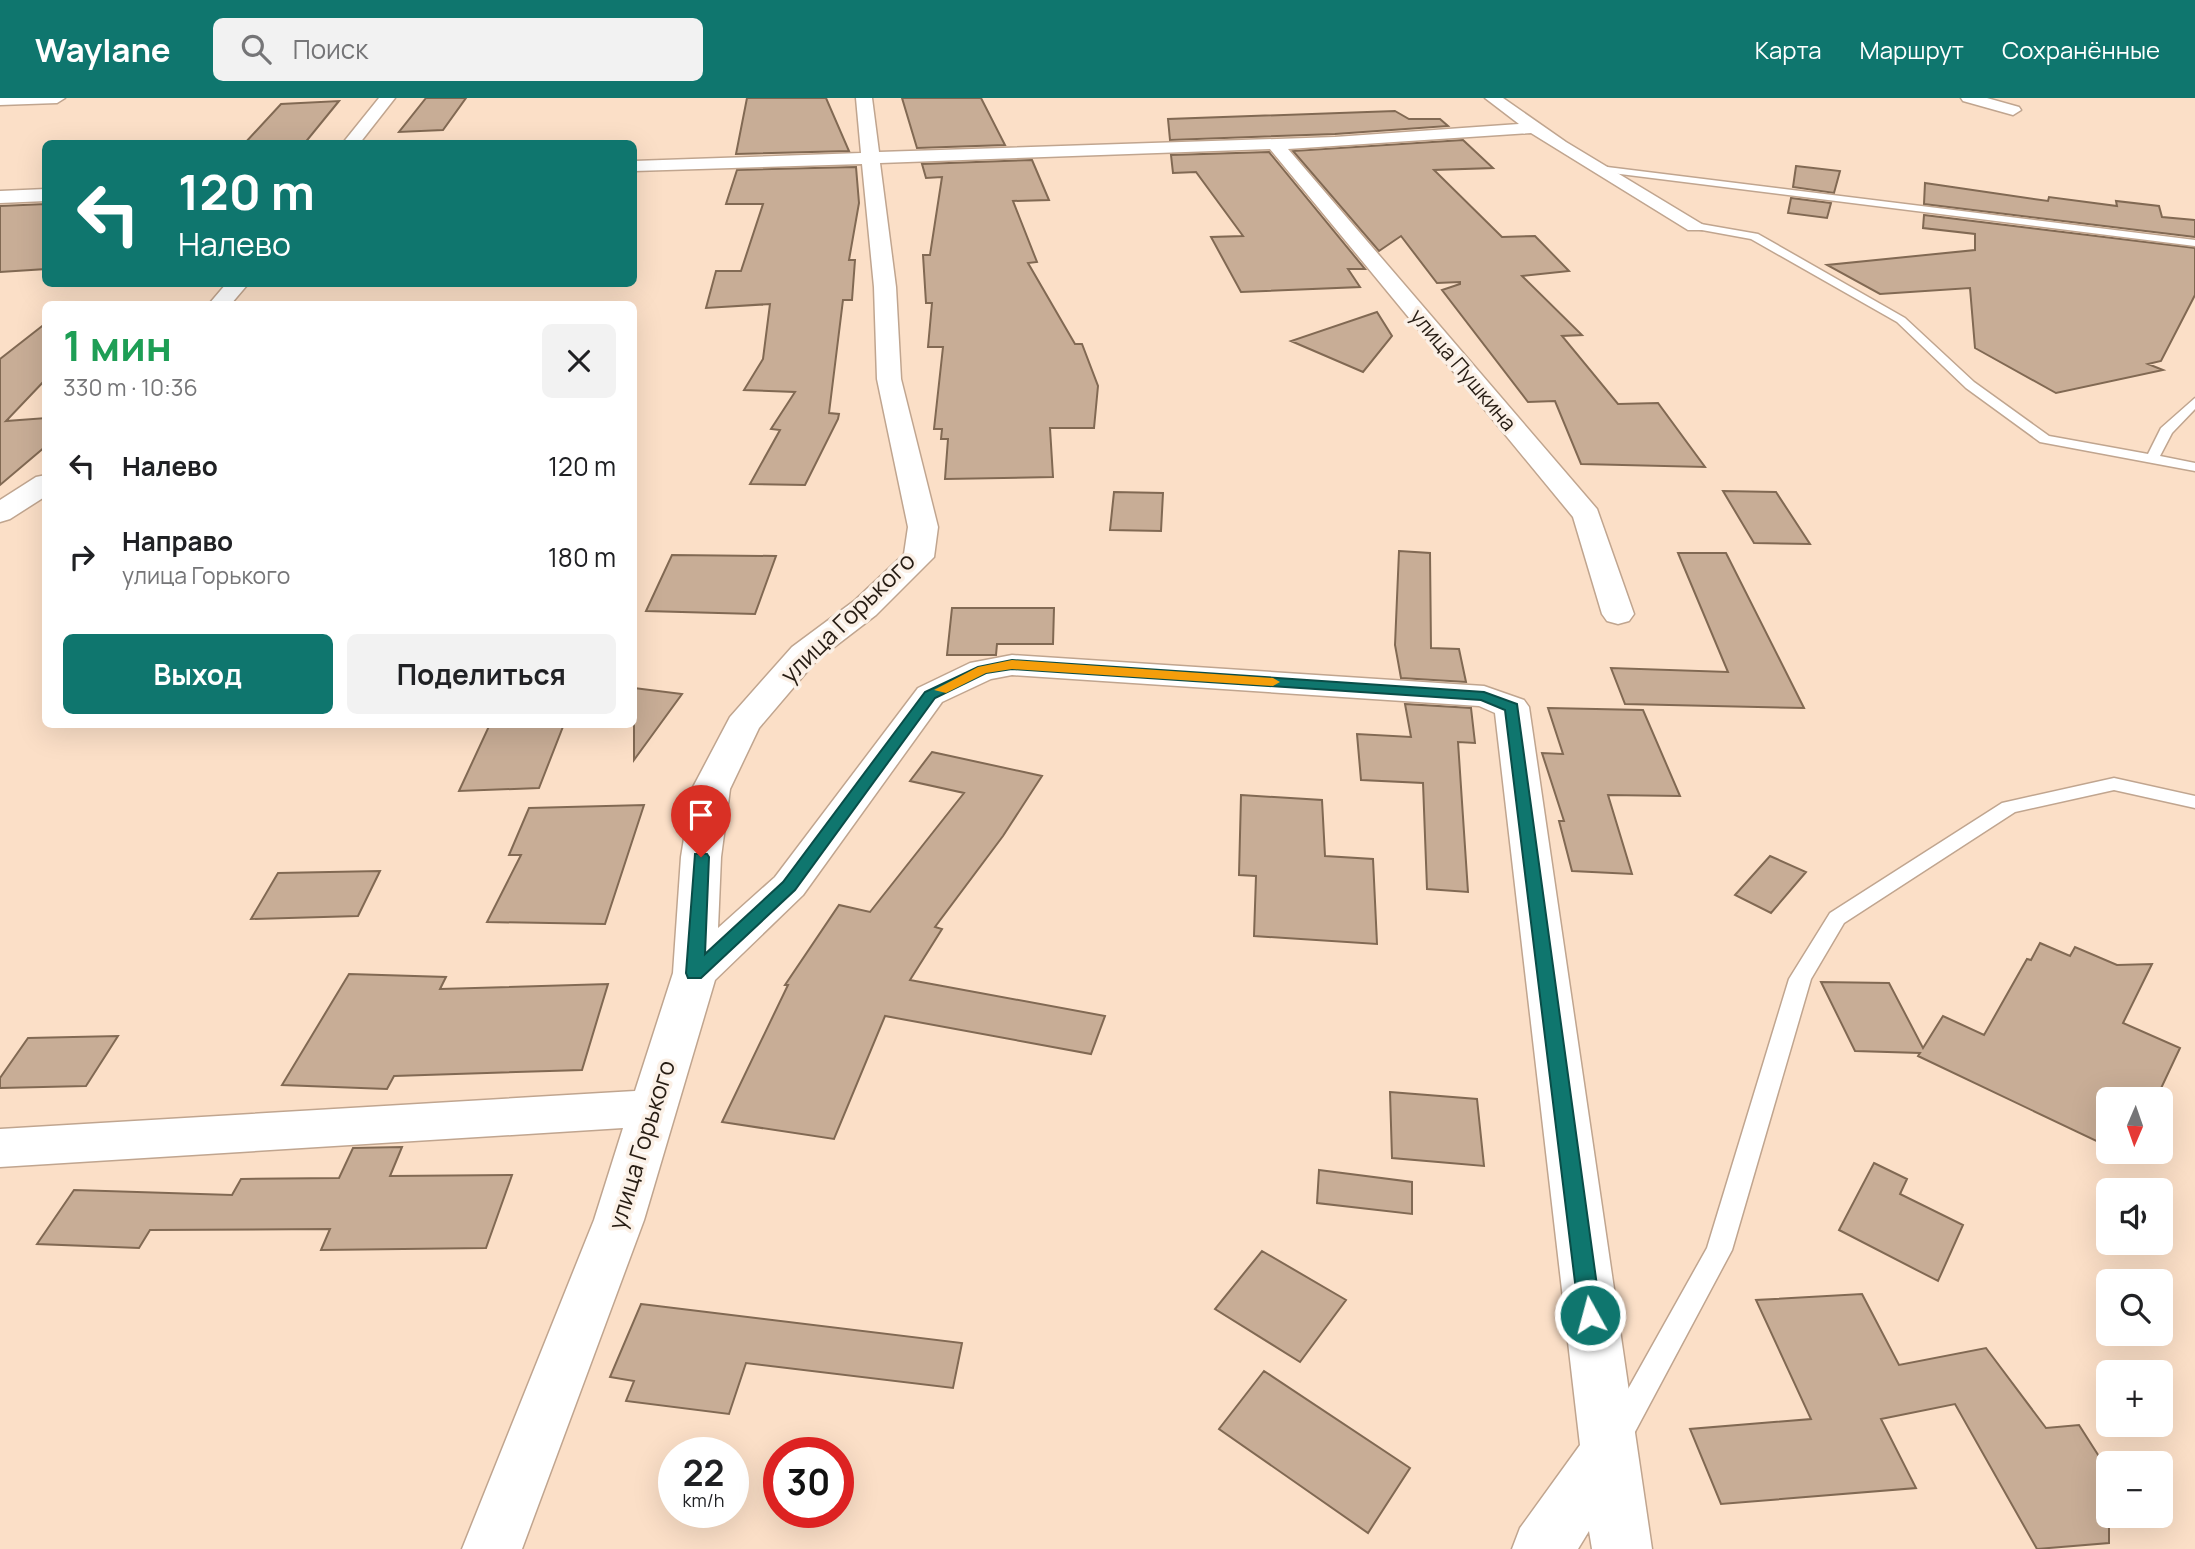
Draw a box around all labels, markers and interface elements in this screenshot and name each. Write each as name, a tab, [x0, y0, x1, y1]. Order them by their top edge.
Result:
search box	[213, 18, 703, 81]
text: Waylane	[35, 27, 171, 72]
icon: search	[237, 30, 275, 68]
text: Поиск	[293, 31, 368, 67]
text: Карта	[1755, 33, 1822, 66]
text: Маршрут	[1860, 33, 1964, 66]
text: Сохранённые	[2002, 33, 2160, 66]
text: 120 m	[178, 158, 315, 225]
icon: left	[63, 168, 154, 259]
text: Налево	[178, 222, 291, 266]
street label: улица Пушкина	[1404, 302, 1523, 436]
text: 1 мин	[63, 316, 172, 374]
button: close	[542, 324, 616, 398]
text: 330 m · 10:36	[63, 371, 198, 403]
icon: left	[63, 447, 101, 485]
text: Налево	[122, 448, 218, 484]
text: 120 m	[548, 448, 616, 484]
text: Направо	[122, 523, 233, 559]
icon: right	[63, 538, 101, 576]
text: 180 m	[548, 539, 616, 575]
street label: улица Горького	[772, 544, 922, 690]
text: улица Горького	[122, 559, 290, 591]
button: Выход	[63, 634, 333, 714]
button: Поделиться	[347, 634, 616, 714]
pin	[671, 785, 731, 857]
icon: arrive	[682, 796, 720, 834]
street label: улица Горького	[599, 1056, 682, 1233]
north arrow	[2096, 1087, 2174, 1164]
map controls	[2096, 1087, 2173, 1528]
button: sound	[2096, 1178, 2173, 1255]
button: search	[2096, 1269, 2173, 1346]
position arrow	[1553, 1278, 1627, 1352]
button: +	[2096, 1360, 2173, 1437]
speed limit sign: 30	[763, 1437, 854, 1528]
text: 22	[683, 1449, 724, 1497]
button: −	[2096, 1451, 2173, 1528]
text: km/h	[683, 1488, 724, 1512]

